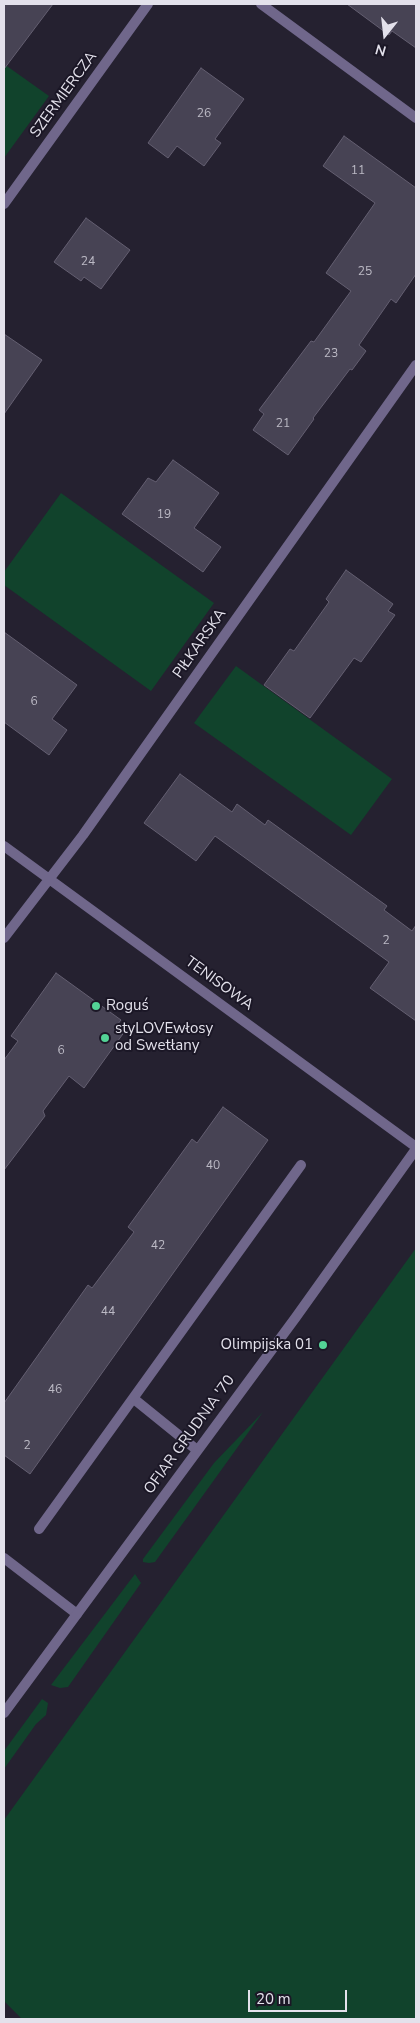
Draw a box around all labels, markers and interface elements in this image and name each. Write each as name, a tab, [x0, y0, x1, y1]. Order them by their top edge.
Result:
north arrow	[360, 10, 410, 60]
text: N	[373, 39, 388, 60]
street label: SZERMIERCZA	[27, 49, 101, 141]
house number: 26	[197, 107, 211, 121]
house number: 11	[351, 164, 365, 178]
house number: 24	[81, 255, 95, 269]
house number: 25	[358, 265, 372, 279]
house number: 23	[324, 347, 338, 361]
house number: 21	[276, 417, 290, 431]
house number: 19	[157, 508, 171, 522]
street label: PIŁKARSKA	[170, 606, 230, 682]
house number: 6	[30, 695, 38, 709]
house number: 2	[382, 934, 390, 948]
street label: TENISOWA	[181, 953, 257, 1015]
place label: Roguś	[106, 997, 149, 1015]
marker: Roguś	[90, 1000, 102, 1012]
place label: styLOVEwłosy od Swetłany	[115, 1020, 213, 1055]
marker: styLOVEwłosy od Swetłany	[99, 1032, 111, 1044]
house number: 6	[57, 1044, 65, 1058]
house number: 40	[206, 1159, 220, 1173]
house number: 42	[151, 1239, 165, 1253]
house number: 44	[101, 1305, 115, 1319]
place label: Olimpijska 01	[221, 1336, 313, 1354]
marker: Olimpijska 01	[317, 1339, 329, 1351]
street label: OFIAR GRUDNIA '70	[141, 1372, 239, 1498]
house number: 46	[48, 1383, 62, 1397]
house number: 2	[23, 1439, 31, 1453]
scale bar	[250, 1980, 349, 2012]
text: 20 m	[256, 1989, 291, 2009]

